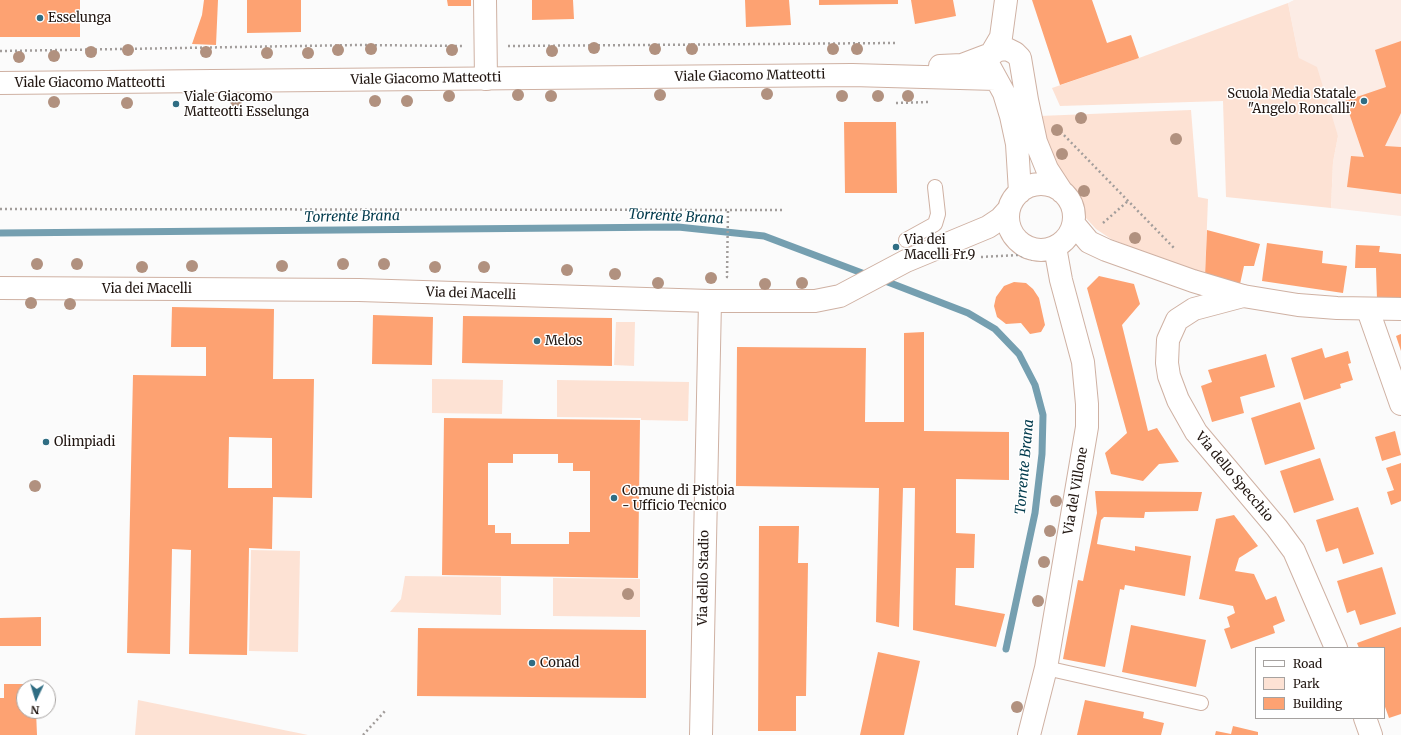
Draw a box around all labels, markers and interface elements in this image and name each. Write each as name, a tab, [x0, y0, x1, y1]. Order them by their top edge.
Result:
place label: Esselunga	[48, 10, 111, 26]
marker: Esselunga	[35, 13, 45, 23]
street label: Viale Giacomo Matteotti	[675, 67, 825, 85]
street label: Viale Giacomo Matteotti	[351, 70, 501, 88]
street label: Viale Giacomo Matteotti	[15, 75, 165, 91]
place label: Scuola Media Statale "Angelo Roncalli"	[1227, 86, 1356, 117]
place label: Viale Giacomo Matteotti Esselunga	[184, 89, 309, 120]
marker: Scuola Media Statale "Angelo Roncalli"	[1359, 96, 1369, 106]
marker: Viale Giacomo Matteotti Esselunga	[171, 99, 181, 109]
water label: Torrente Brana	[628, 206, 724, 228]
water label: Torrente Brana	[304, 208, 400, 226]
place label: Via dei Macelli Fr.9	[904, 232, 975, 263]
marker: Via dei Macelli Fr.9	[891, 242, 901, 252]
street label: Via dei Macelli	[102, 281, 192, 297]
street label: Via dei Macelli	[426, 285, 516, 303]
place label: Melos	[545, 333, 582, 349]
marker: Melos	[532, 336, 542, 346]
water label: Torrente Brana	[1012, 419, 1038, 515]
street label: Via dello Specchio	[1192, 429, 1276, 525]
place label: Olimpiadi	[54, 434, 115, 450]
marker: Olimpiadi	[41, 437, 51, 447]
street label: Via del Villone	[1061, 446, 1091, 536]
place label: Comune di Pistoia - Ufficio Tecnico	[622, 483, 735, 514]
marker: Comune di Pistoia - Ufficio Tecnico	[609, 493, 619, 503]
street label: Via dello Stadio	[695, 530, 713, 626]
legend	[1255, 647, 1385, 719]
place label: Conad	[540, 655, 579, 671]
text: Road	[1293, 656, 1322, 671]
marker: Conad	[527, 658, 537, 668]
text: Park	[1293, 676, 1320, 691]
north arrow	[16, 679, 56, 719]
text: Building	[1293, 696, 1342, 711]
text: N	[30, 703, 40, 717]

